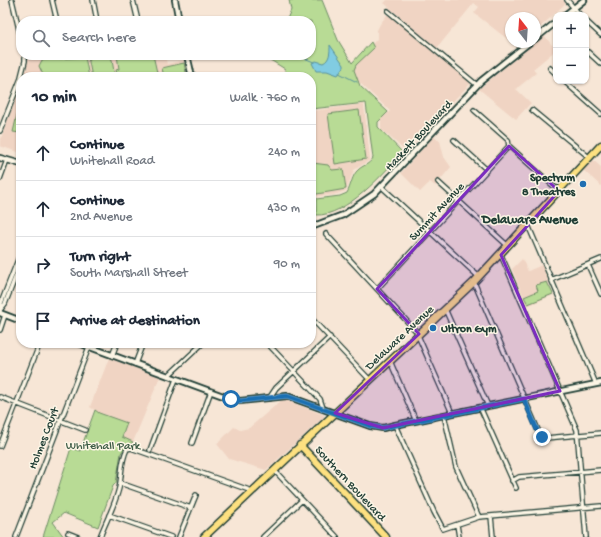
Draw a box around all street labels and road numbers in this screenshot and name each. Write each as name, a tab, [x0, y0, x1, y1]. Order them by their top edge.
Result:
street label: Hackett Boulevard	[383, 97, 457, 175]
street label: Summit Avenue	[407, 180, 469, 244]
street label: Delaware Avenue	[362, 303, 438, 374]
street label: Holmes Court	[27, 405, 63, 472]
street label: Southern Boulevard	[311, 444, 389, 526]

